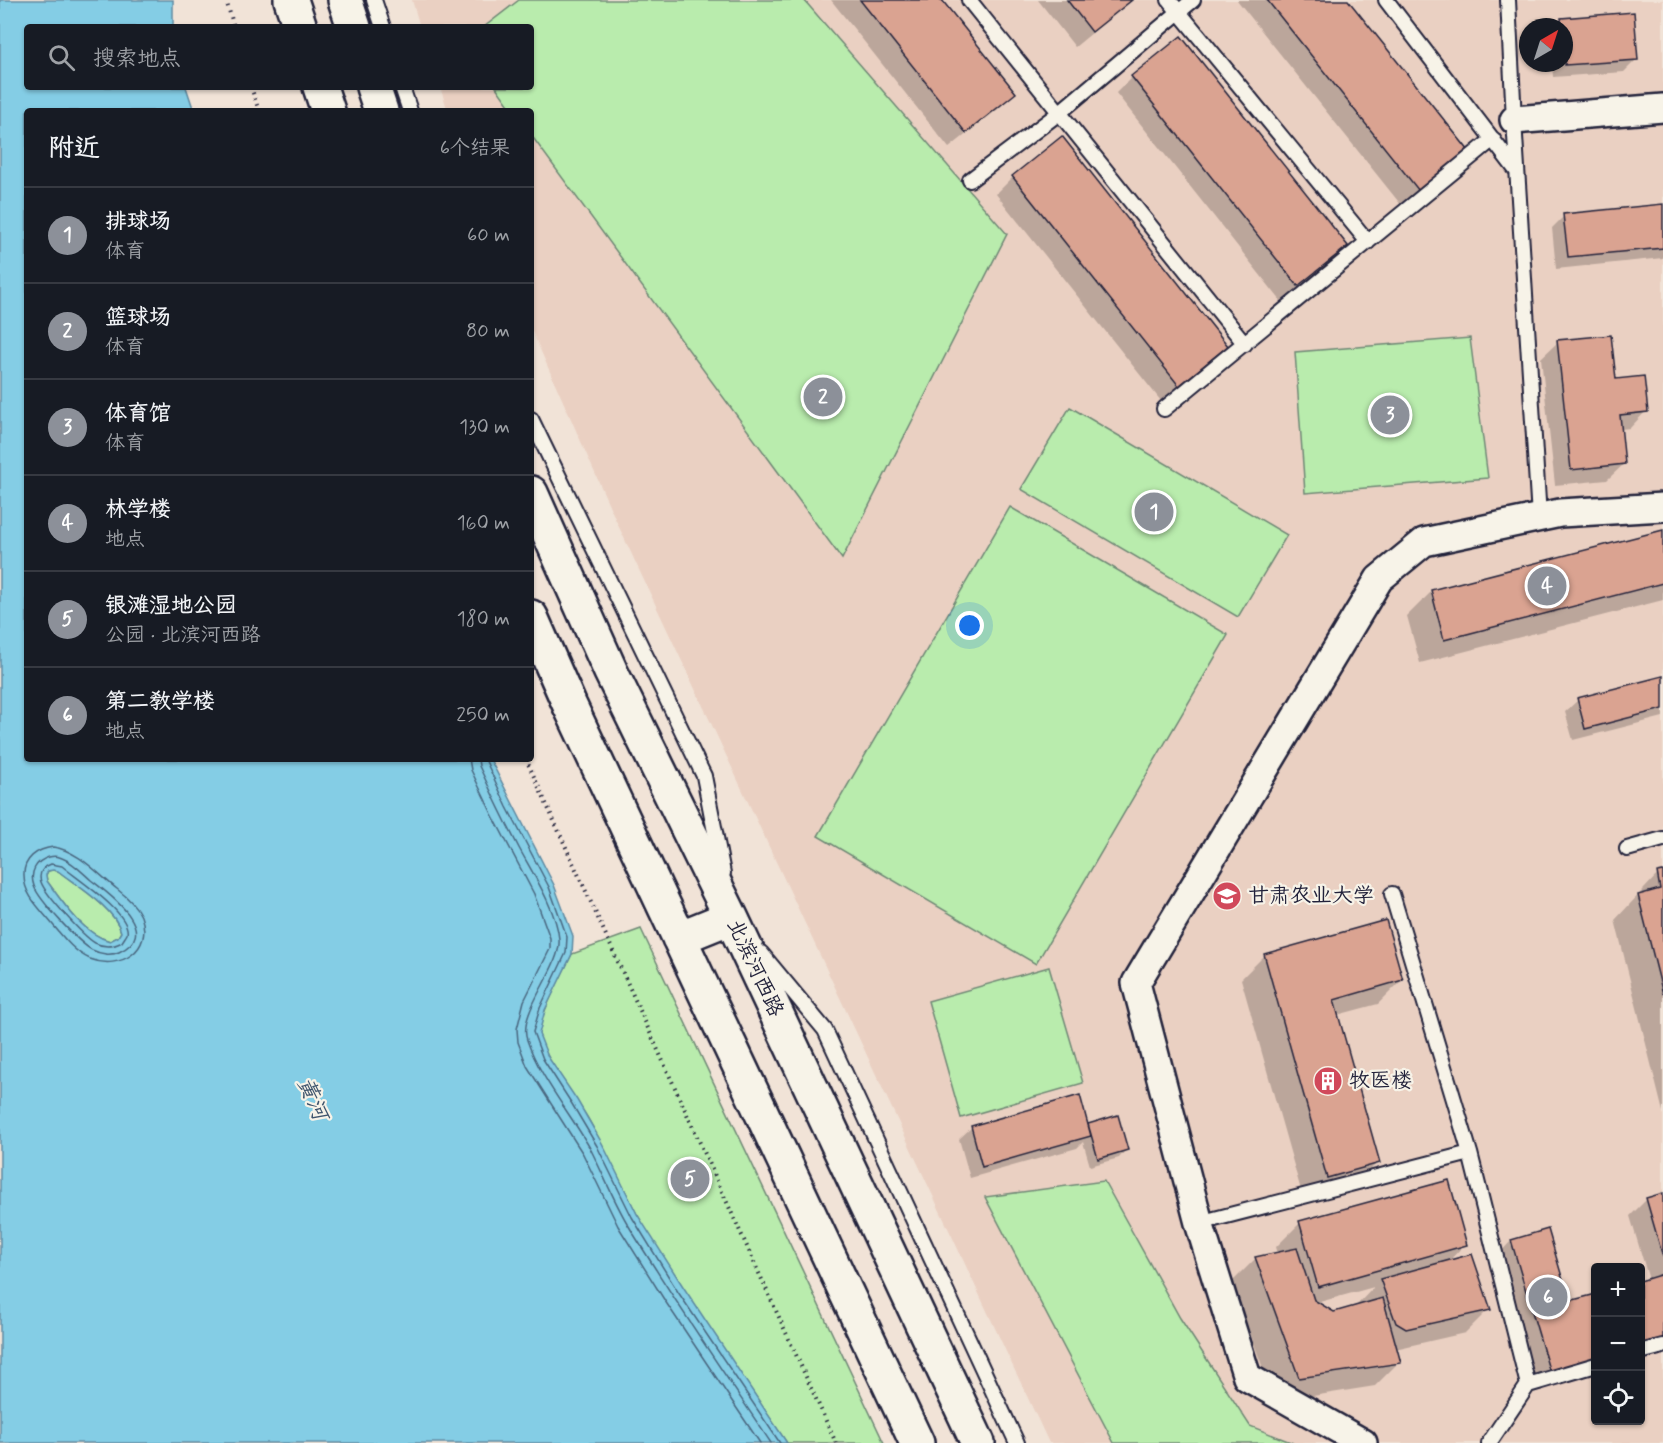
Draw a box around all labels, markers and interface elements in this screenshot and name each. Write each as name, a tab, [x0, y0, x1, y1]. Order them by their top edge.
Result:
north arrow	[1519, 18, 1573, 72]
search box	[24, 24, 534, 90]
icon: search	[45, 41, 78, 74]
text: 搜索地点	[93, 45, 181, 73]
text: 附近	[48, 132, 100, 166]
text: 6个结果	[440, 135, 510, 162]
text: 排球场	[105, 208, 171, 236]
text: 1	[63, 222, 72, 249]
text: 60 m	[467, 222, 510, 249]
text: 体育	[105, 238, 145, 265]
text: 篮球场	[105, 304, 171, 332]
text: 2	[63, 318, 72, 345]
text: 80 m	[466, 318, 510, 345]
text: 体育	[105, 334, 145, 361]
pin: 2	[804, 374, 842, 420]
pin: 3	[1370, 392, 1410, 438]
text: 体育馆	[105, 400, 171, 428]
text: 3	[63, 414, 72, 441]
text: 130 m	[459, 414, 510, 441]
text: 体育	[105, 430, 145, 457]
pin: 1	[1134, 490, 1174, 534]
text: 林学楼	[105, 496, 171, 524]
text: 4	[62, 510, 73, 537]
text: 160 m	[457, 510, 510, 537]
text: 地点	[105, 526, 145, 553]
pin: 4	[1528, 564, 1566, 608]
text: 银滩湿地公园	[105, 592, 237, 620]
text: 5	[62, 606, 74, 633]
text: 180 m	[457, 606, 510, 633]
your location	[955, 611, 984, 640]
text: 公园 · 北滨河西路	[105, 622, 260, 649]
text: 第二教学楼	[105, 688, 215, 716]
text: 6	[62, 702, 73, 729]
text: 250 m	[456, 702, 510, 729]
text: 地点	[105, 718, 145, 745]
school or university icon: 甘肃农业大学	[1211, 880, 1243, 912]
place label: 甘肃农业大学	[1248, 882, 1374, 910]
street label: 北滨河西路	[720, 915, 790, 1021]
building icon: 牧医楼	[1312, 1065, 1344, 1097]
place label: 牧医楼	[1349, 1067, 1412, 1095]
water label: 黄河	[290, 1073, 335, 1128]
pin: 5	[670, 1156, 710, 1202]
map controls	[1591, 1263, 1645, 1425]
button: +	[1591, 1263, 1645, 1317]
pin: 6	[1528, 1274, 1568, 1320]
button: −	[1591, 1317, 1645, 1371]
button: locate	[1591, 1371, 1645, 1425]

